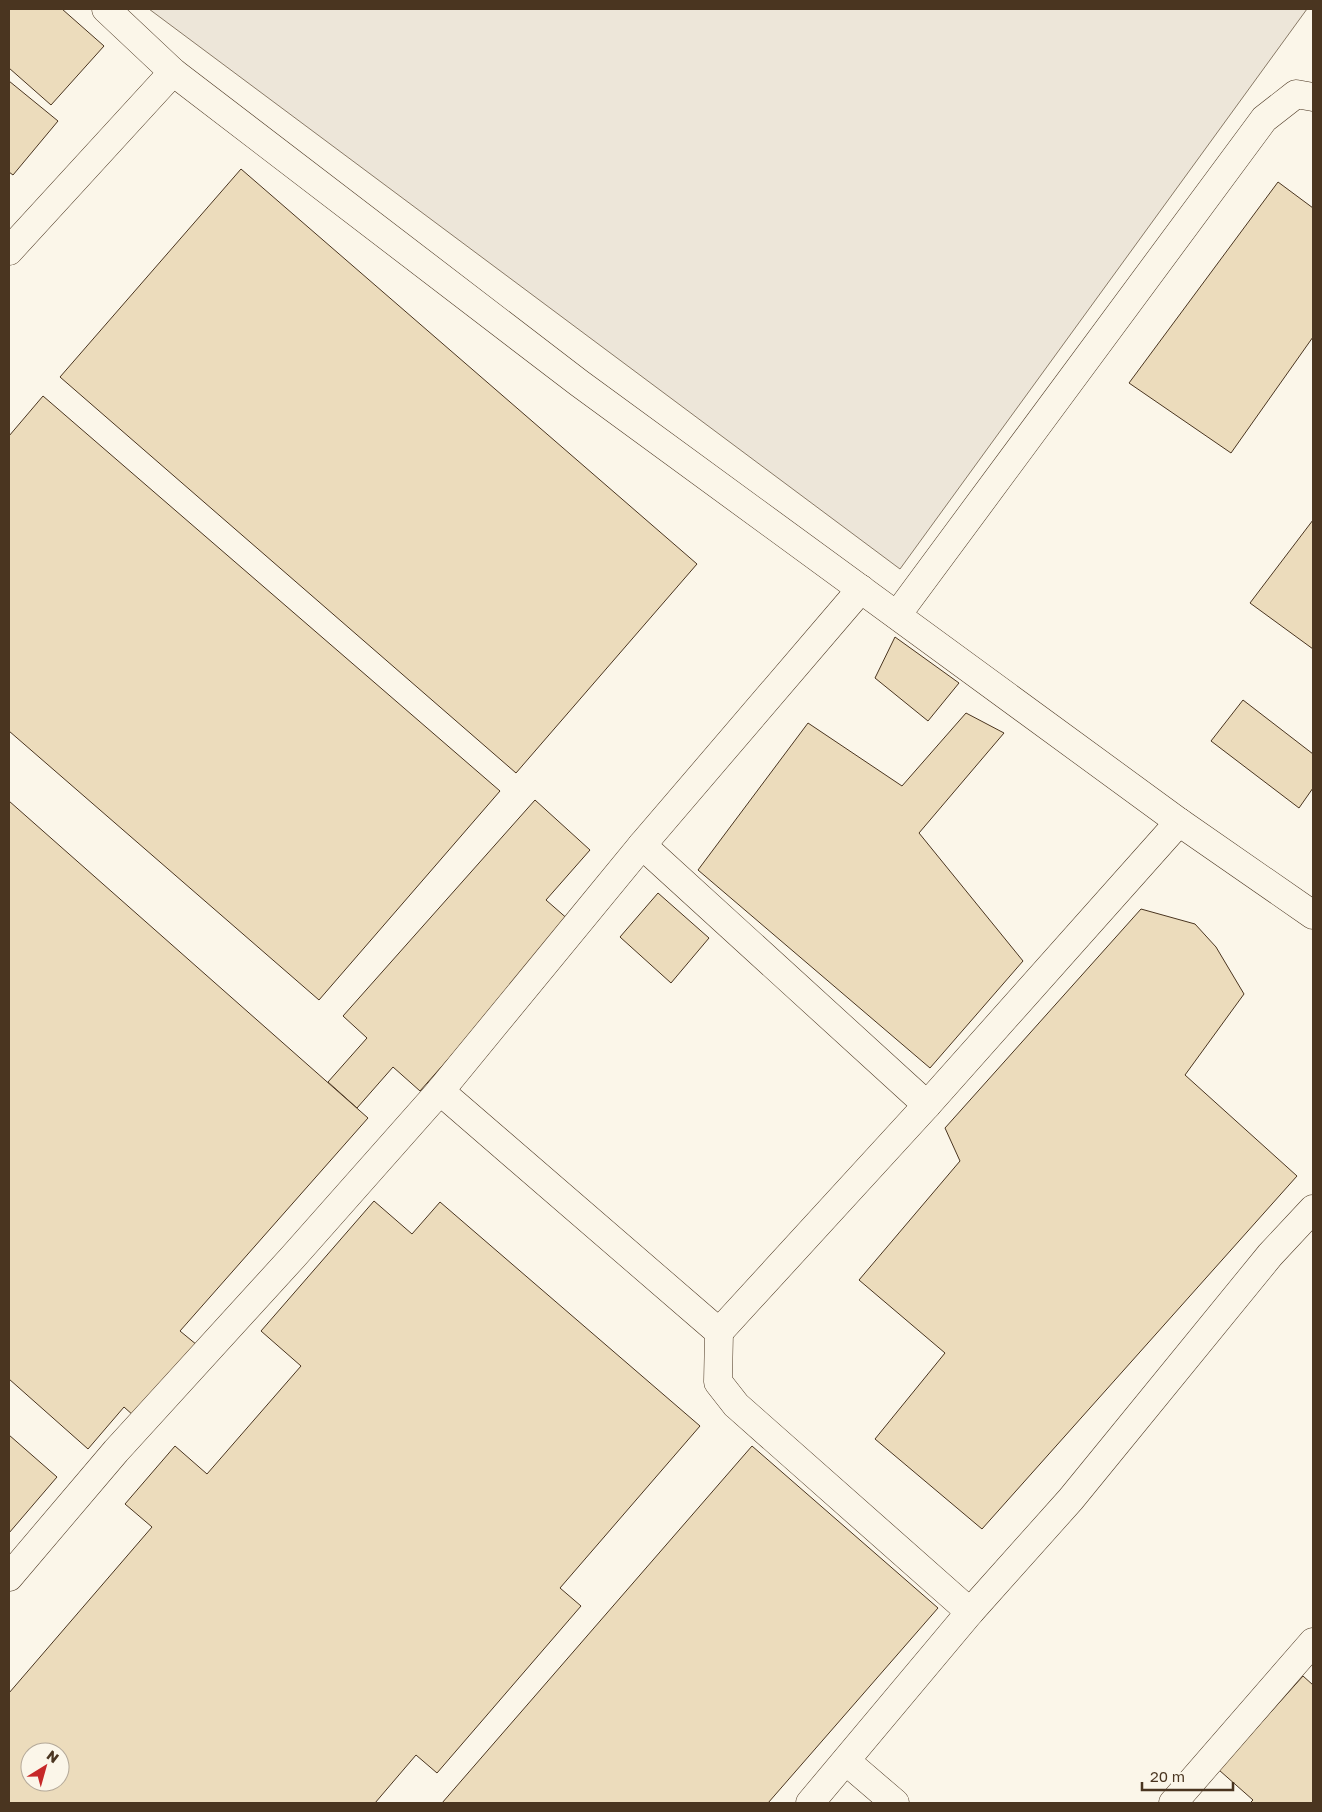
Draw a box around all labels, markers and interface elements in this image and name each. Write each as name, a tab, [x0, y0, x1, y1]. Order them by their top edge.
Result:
north arrow	[20, 1742, 70, 1792]
text: N	[44, 1746, 62, 1766]
scale bar	[1142, 1760, 1233, 1792]
text: 20 m	[1150, 1767, 1185, 1785]

